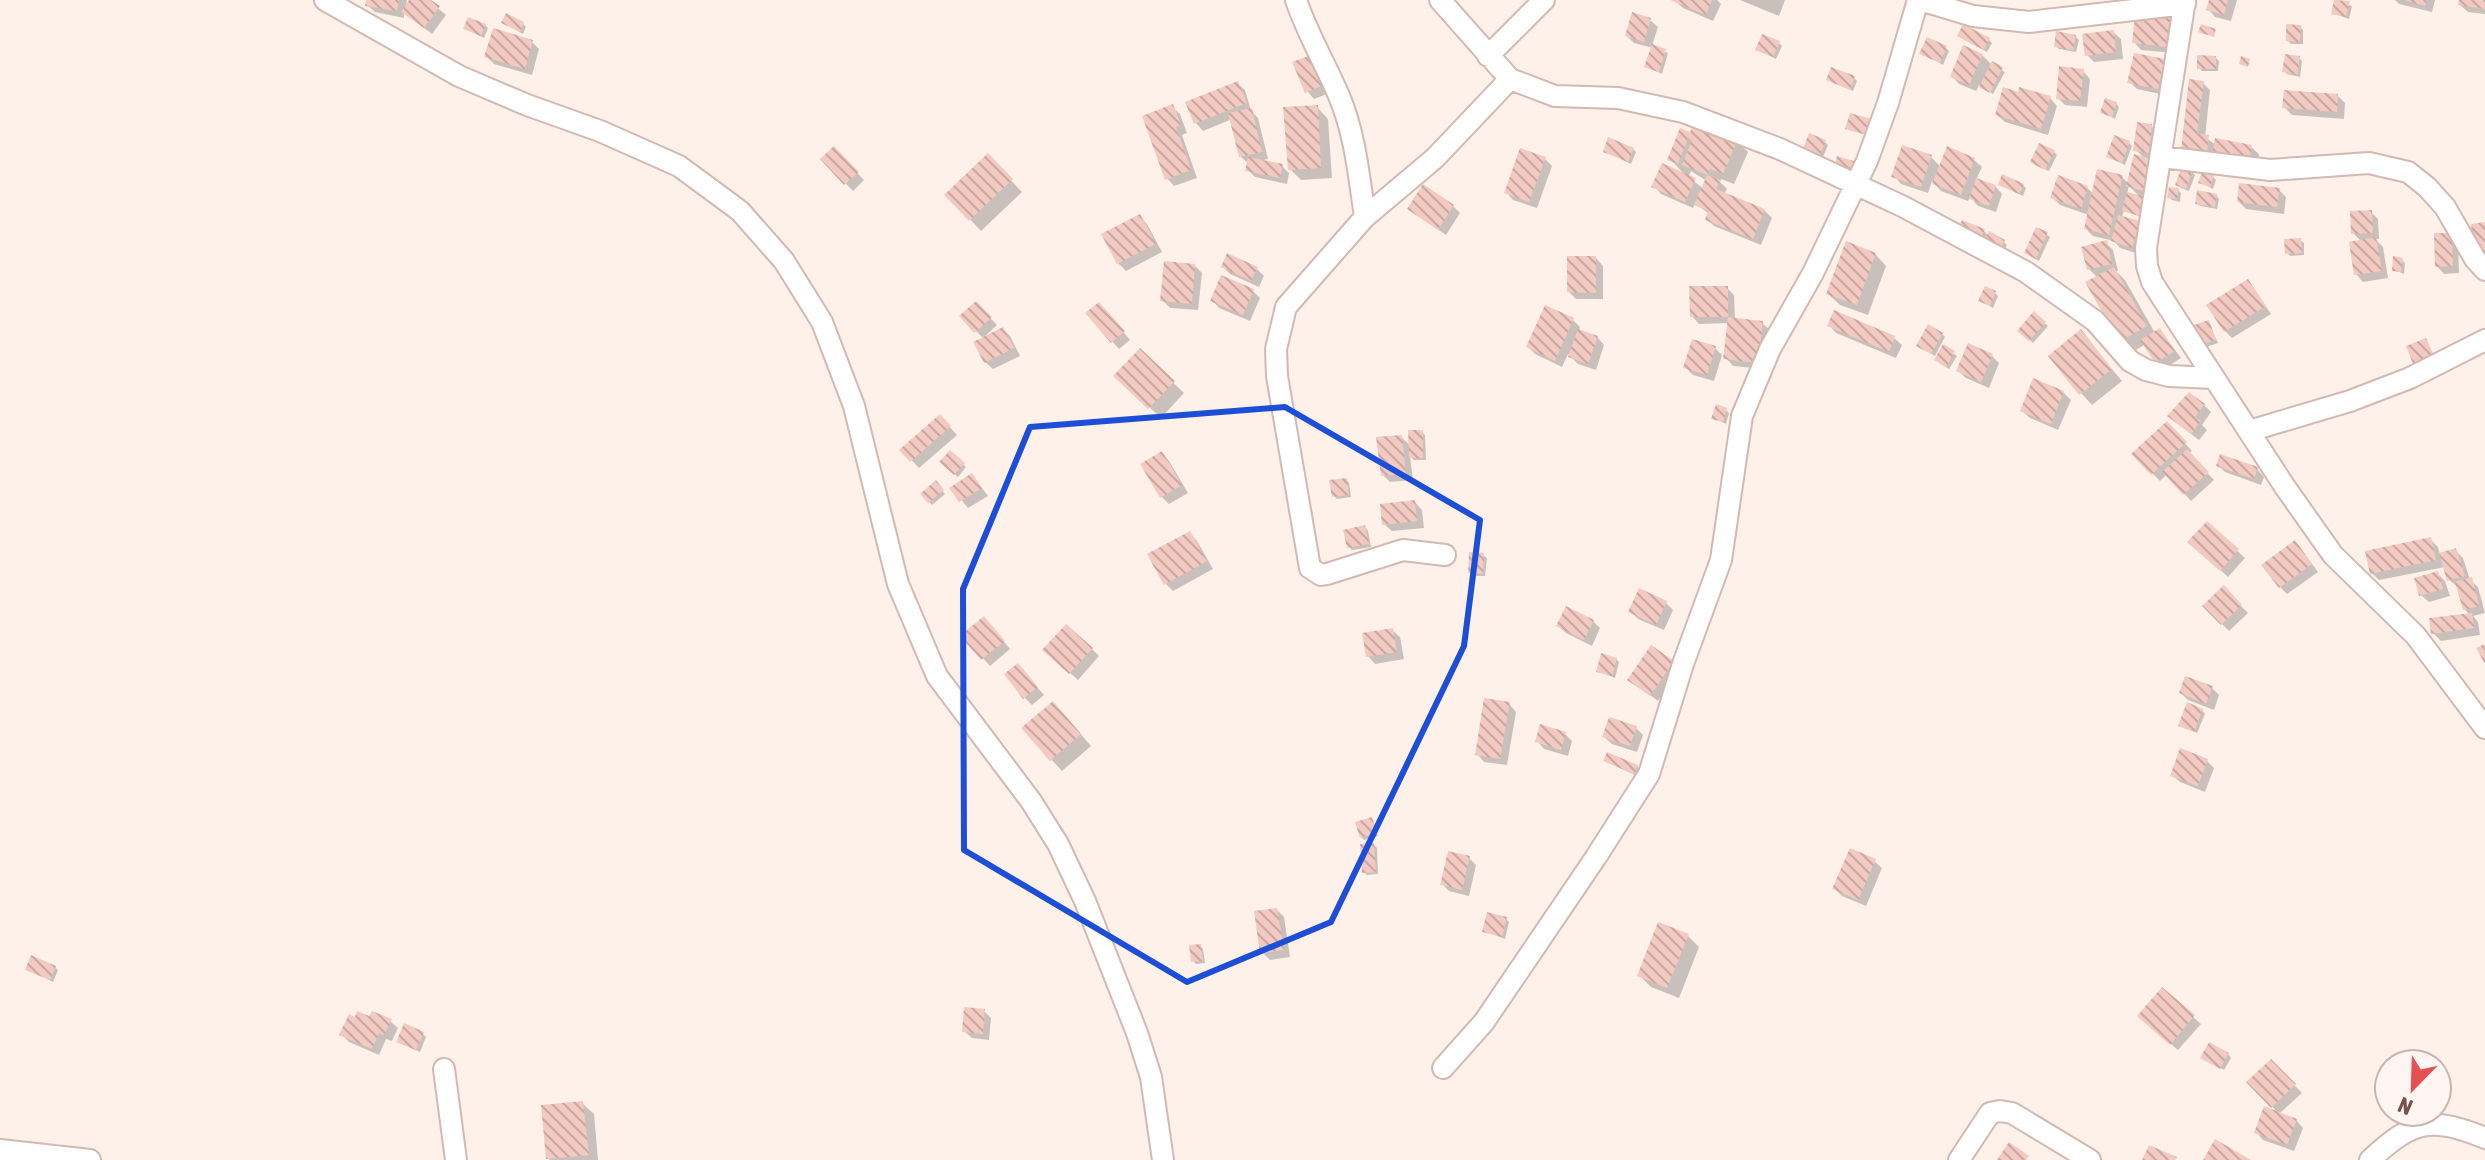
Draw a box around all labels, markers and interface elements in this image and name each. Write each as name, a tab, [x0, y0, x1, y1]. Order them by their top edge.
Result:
north arrow	[2373, 1048, 2453, 1128]
text: N	[2394, 1092, 2416, 1121]

